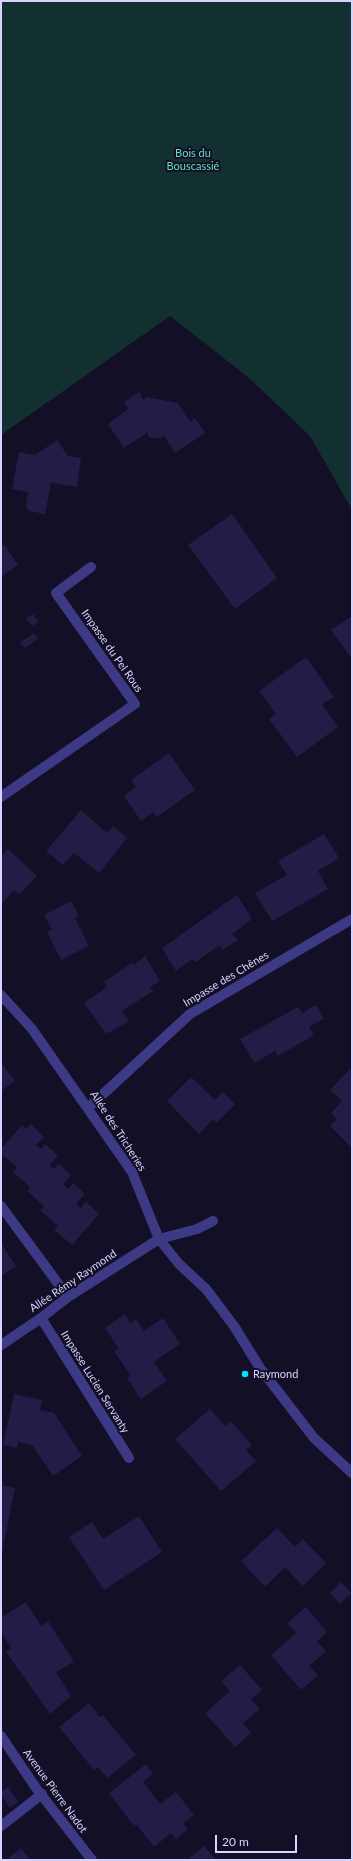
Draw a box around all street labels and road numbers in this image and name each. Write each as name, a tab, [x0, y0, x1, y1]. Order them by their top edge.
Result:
street label: Impasse du Pel Rous	[78, 607, 146, 695]
street label: Impasse des Chênes	[181, 948, 271, 1010]
street label: Allée des Tricheries	[87, 1088, 149, 1174]
street label: Allée Rémy Raymond	[27, 1247, 119, 1315]
street label: Impasse Lucien Servanty	[58, 1328, 132, 1436]
street label: Avenue Pierre Nadot	[20, 1746, 90, 1836]

